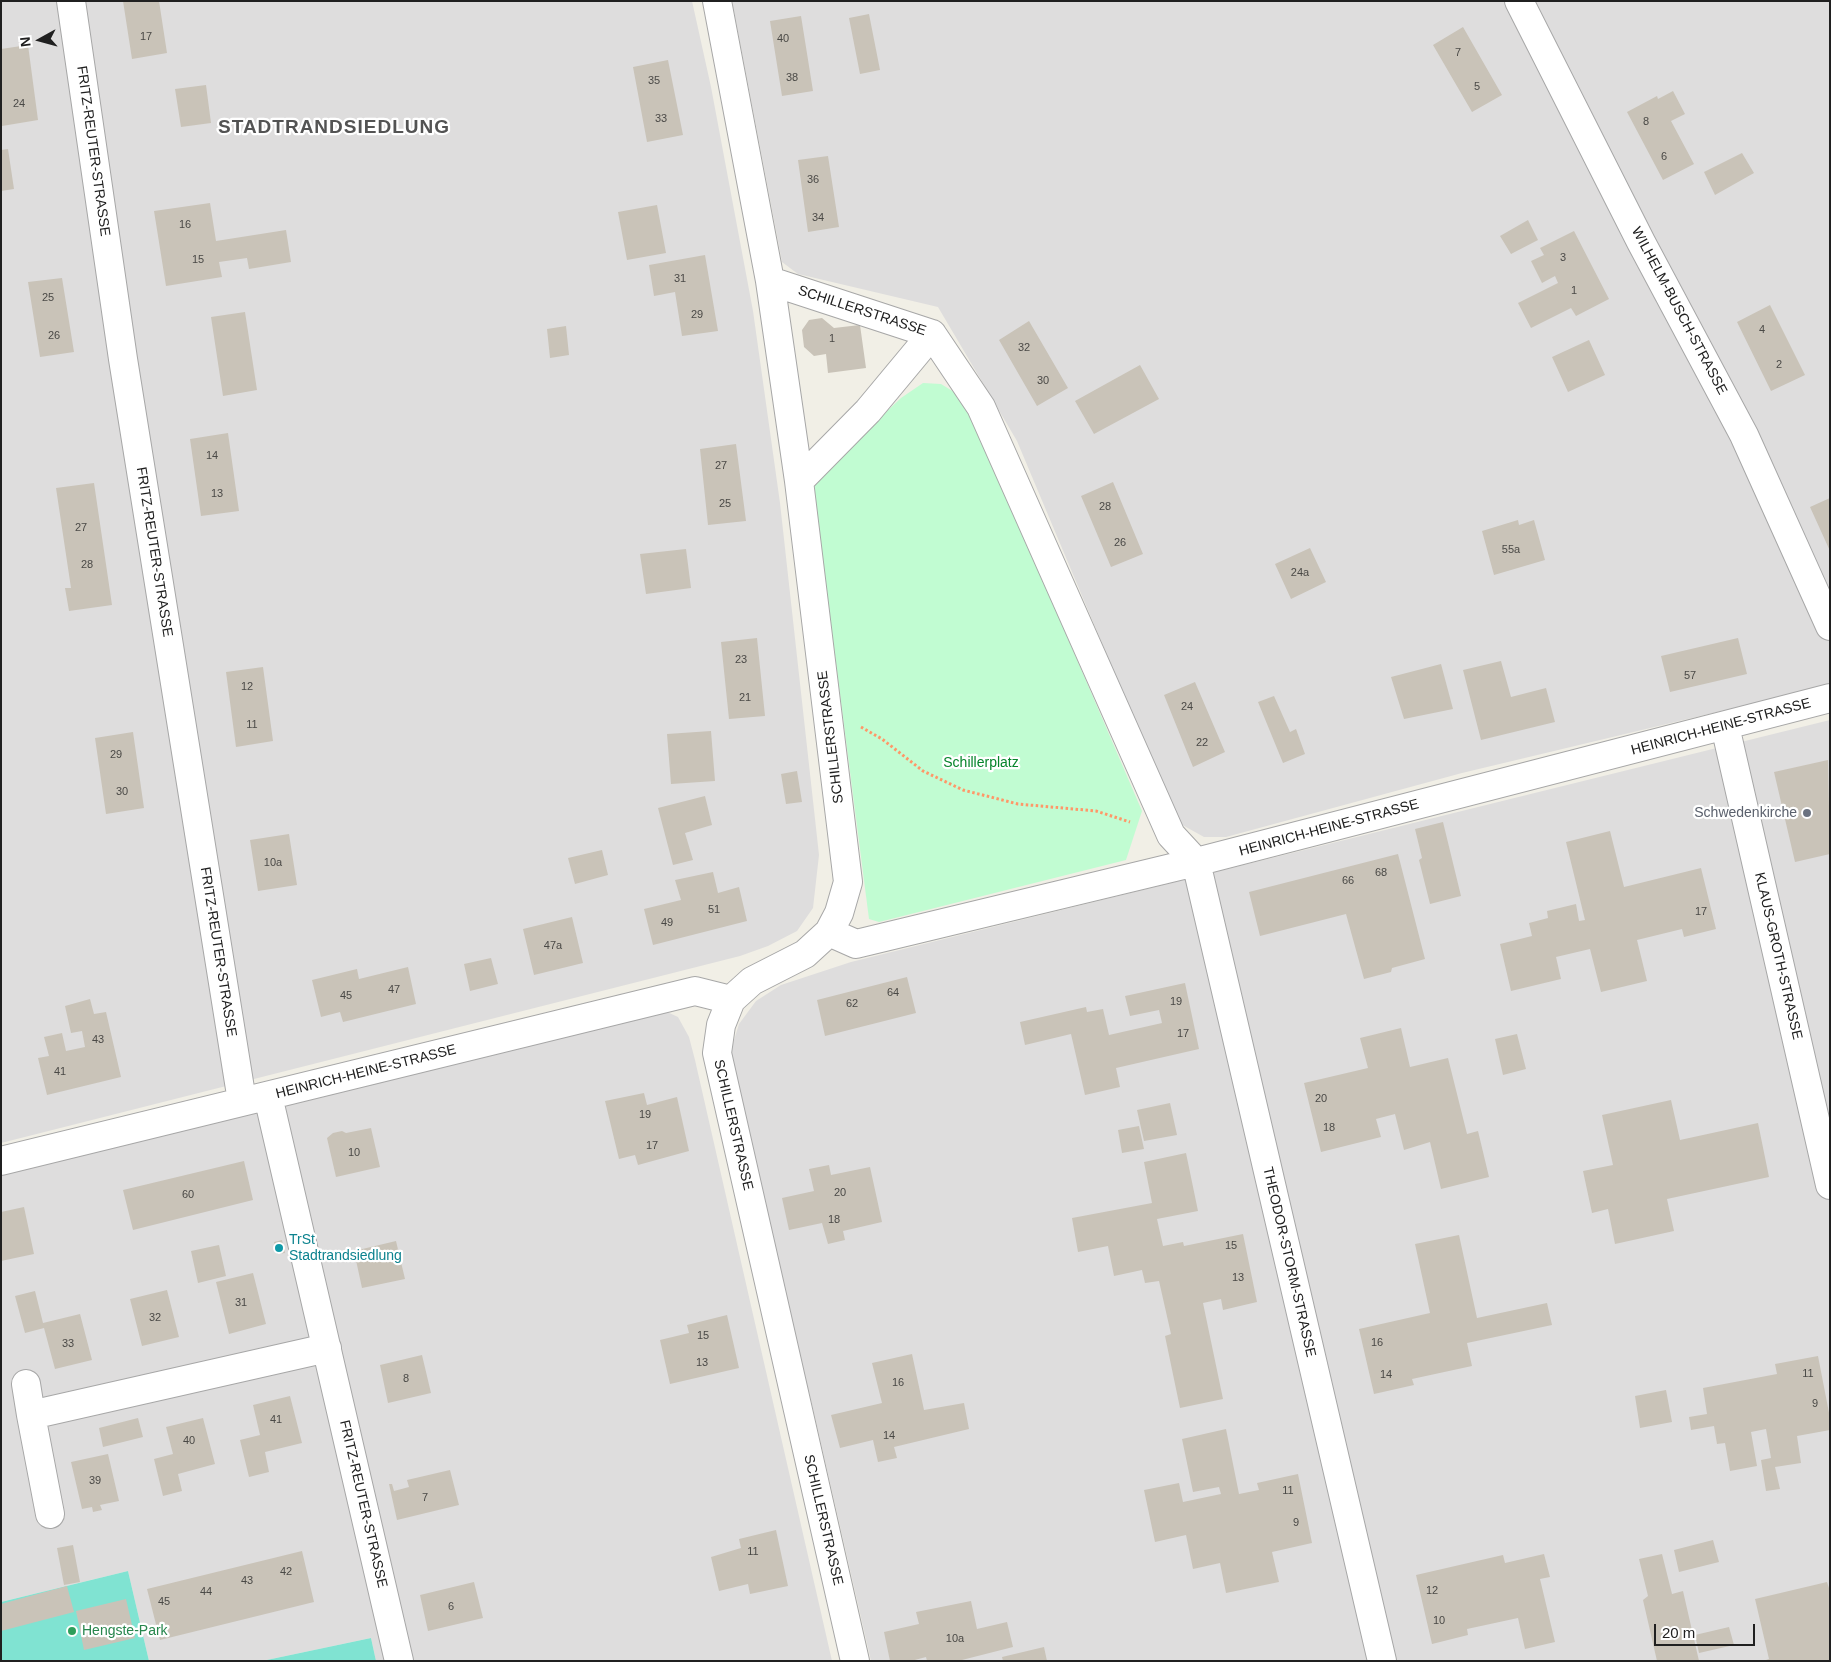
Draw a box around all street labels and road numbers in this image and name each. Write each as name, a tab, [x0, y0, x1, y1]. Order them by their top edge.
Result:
street label: FRITZ-REUTER-STRASSE	[73, 65, 113, 237]
street label: WILHELM-BUSCH-STRASSE	[1628, 224, 1730, 398]
street label: SCHILLERSTRASSE	[796, 282, 928, 340]
street label: FRITZ-REUTER-STRASSE	[132, 466, 176, 638]
street label: SCHILLERSTRASSE	[815, 670, 847, 804]
street label: HEINRICH-HEINE-STRASSE	[1629, 695, 1813, 759]
street label: HEINRICH-HEINE-STRASSE	[1237, 796, 1421, 860]
street label: FRITZ-REUTER-STRASSE	[196, 866, 240, 1038]
street label: KLAUS-GROTH-STRASSE	[1751, 871, 1805, 1041]
street label: HEINRICH-HEINE-STRASSE	[274, 1041, 458, 1103]
street label: SCHILLERSTRASSE	[710, 1058, 756, 1192]
street label: THEODOR-STORM-STRASSE	[1259, 1165, 1319, 1359]
street label: FRITZ-REUTER-STRASSE	[335, 1418, 391, 1590]
street label: SCHILLERSTRASSE	[800, 1453, 846, 1587]

